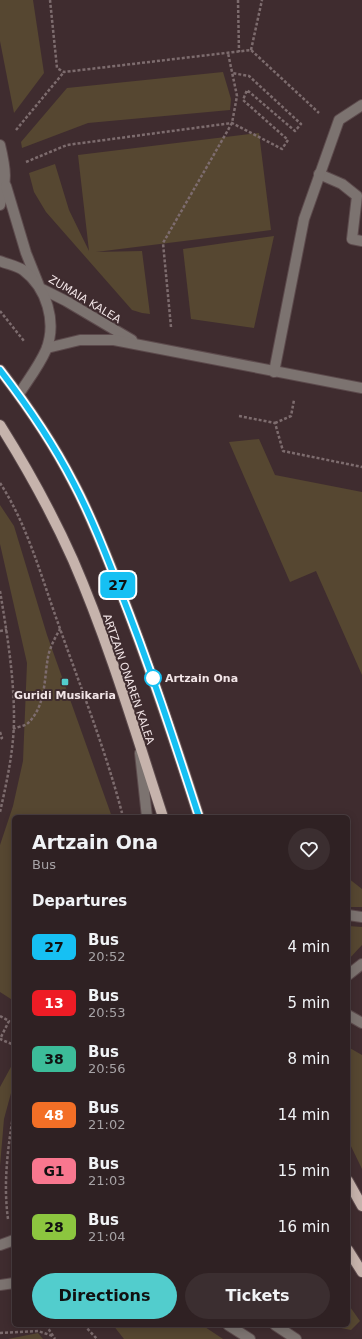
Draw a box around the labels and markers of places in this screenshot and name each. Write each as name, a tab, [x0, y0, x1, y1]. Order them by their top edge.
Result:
marker: Artzain Ona	[144, 669, 162, 687]
place label: Artzain Ona	[165, 672, 238, 685]
marker: Guridi Musikaria	[60, 677, 70, 687]
place label: Guridi Musikaria	[14, 689, 116, 702]

